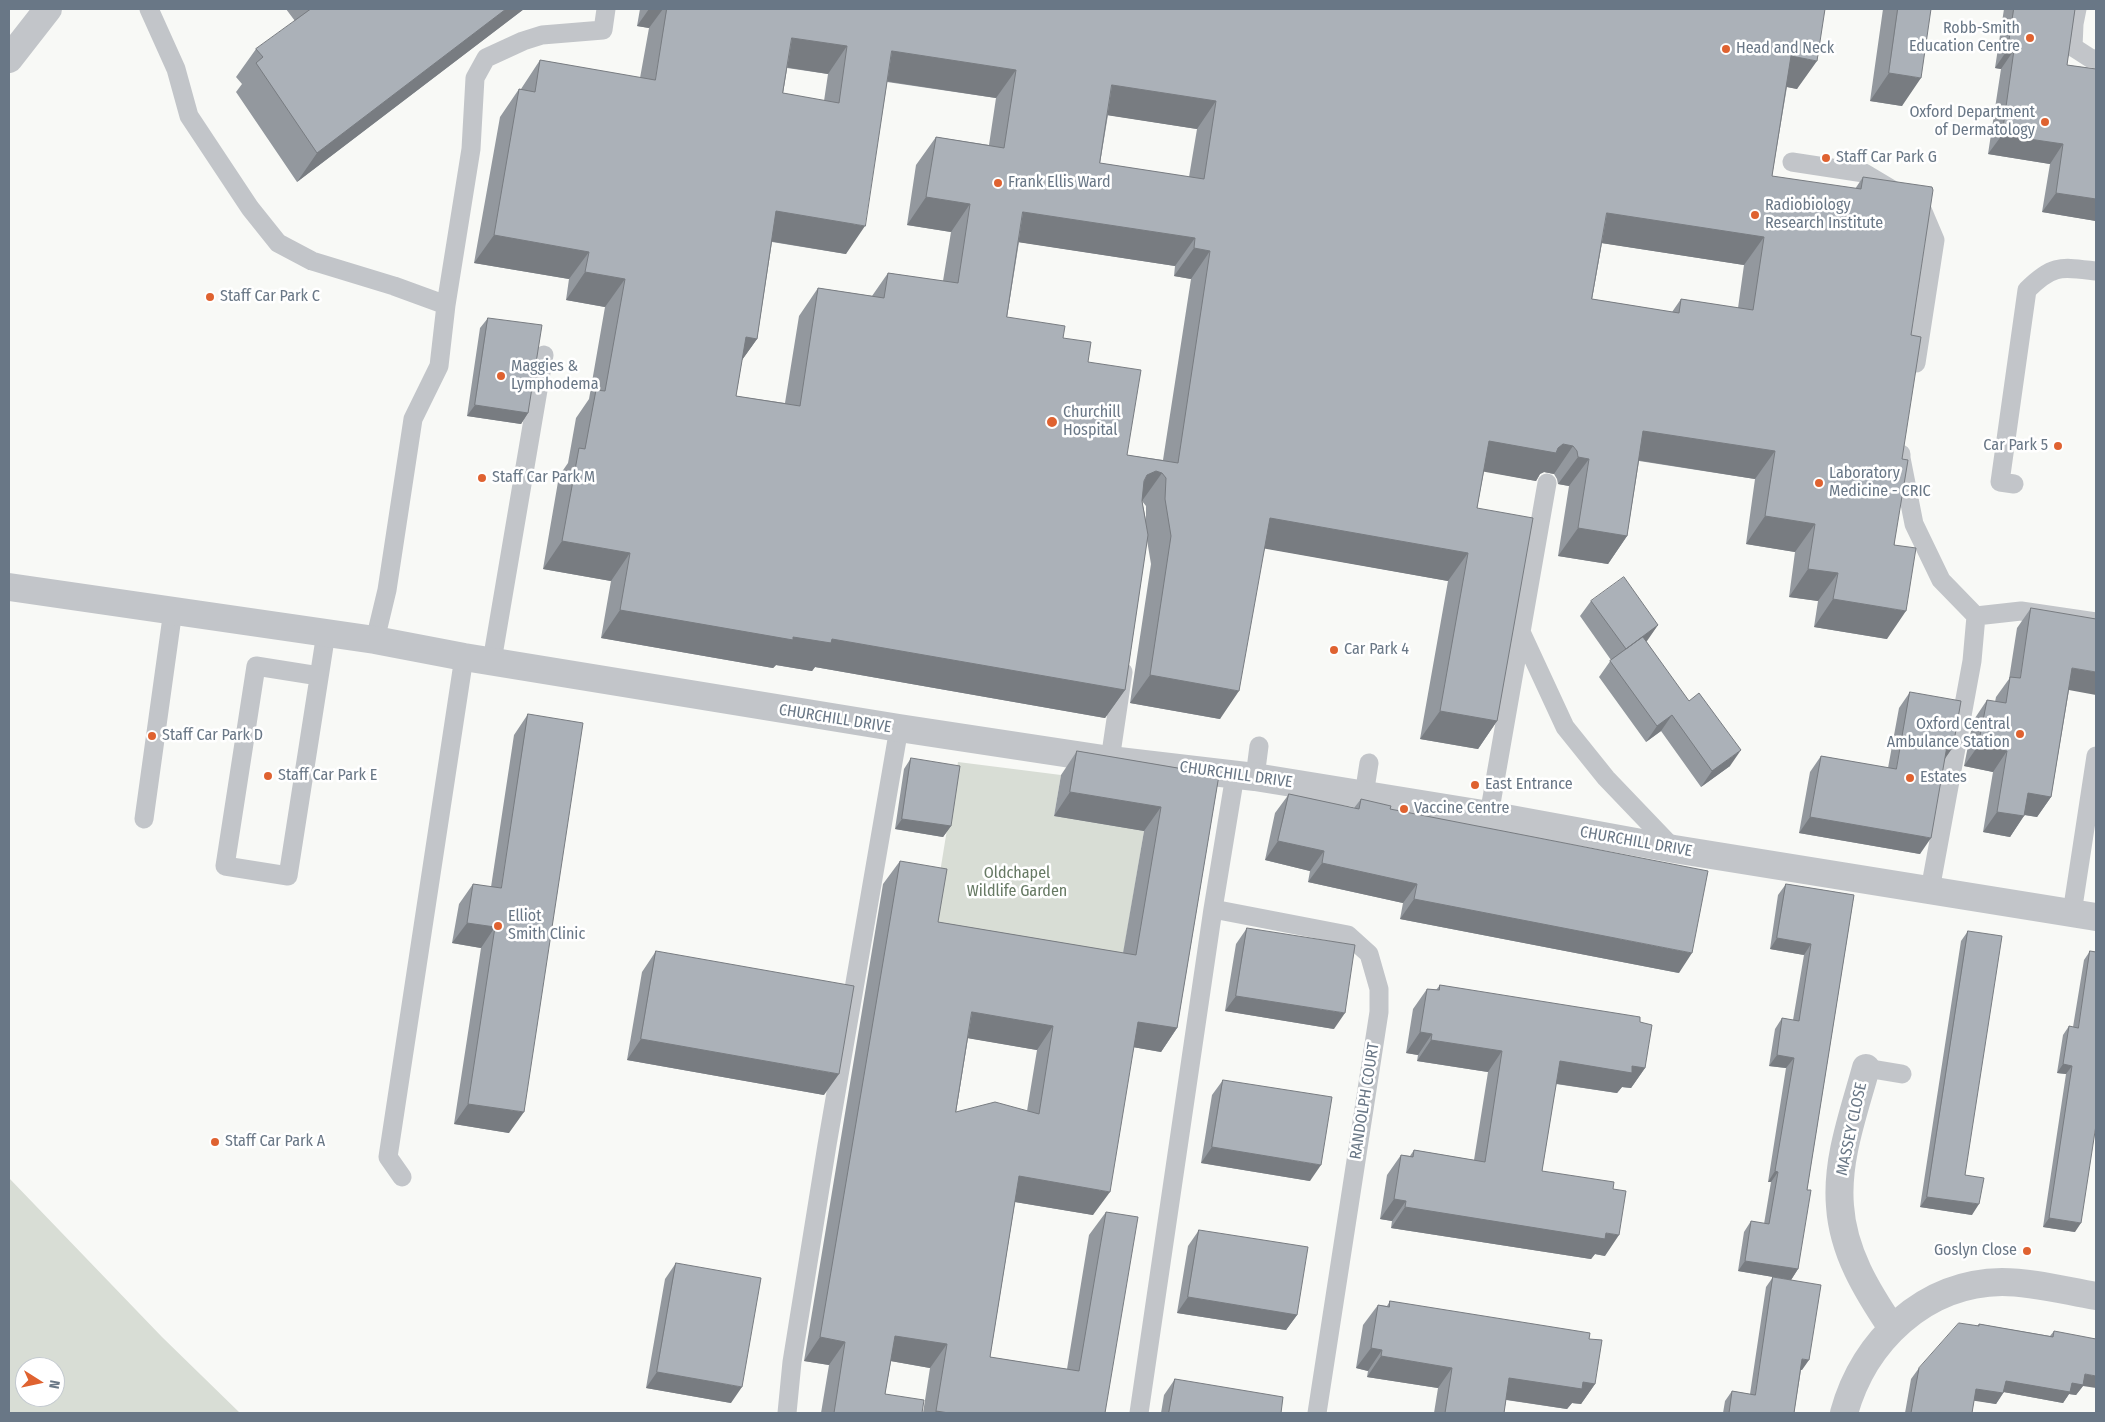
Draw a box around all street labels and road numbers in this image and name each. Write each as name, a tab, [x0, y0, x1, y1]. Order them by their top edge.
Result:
street label: CHURCHILL DRIVE	[777, 701, 893, 737]
street label: CHURCHILL DRIVE	[1178, 758, 1294, 792]
street label: CHURCHILL DRIVE	[1578, 823, 1694, 861]
street label: RANDOLPH COURT	[1346, 1041, 1384, 1161]
street label: MASSEY CLOSE	[1833, 1081, 1871, 1177]

